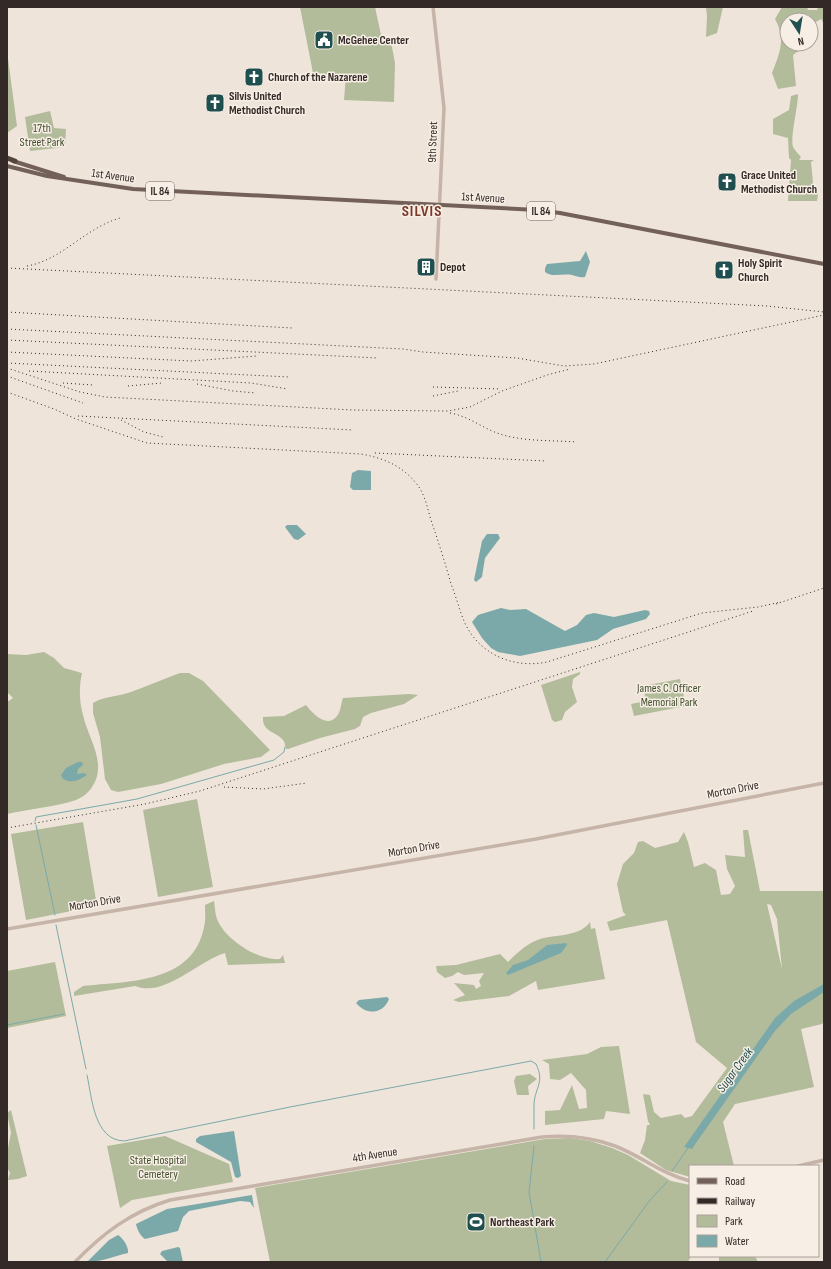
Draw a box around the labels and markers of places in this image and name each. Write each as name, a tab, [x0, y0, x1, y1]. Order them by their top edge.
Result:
public building icon: McGehee Center	[313, 29, 335, 51]
place label: McGehee Center	[338, 33, 409, 48]
church icon: Church of the Nazarene	[243, 66, 265, 88]
place label: Church of the Nazarene	[268, 70, 368, 85]
place label: Silvis United Methodist Church	[229, 89, 305, 118]
church icon: Silvis United Methodist Church	[204, 92, 226, 114]
place label: Grace United Methodist Church	[741, 168, 817, 197]
church icon: Grace United Methodist Church	[716, 171, 738, 193]
building icon: Depot	[415, 256, 437, 278]
place label: Holy Spirit Church	[738, 256, 782, 285]
church icon: Holy Spirit Church	[713, 259, 735, 281]
place label: Depot	[440, 260, 466, 275]
sports icon: Northeast Park	[465, 1211, 487, 1233]
place label: Northeast Park	[490, 1215, 554, 1230]

